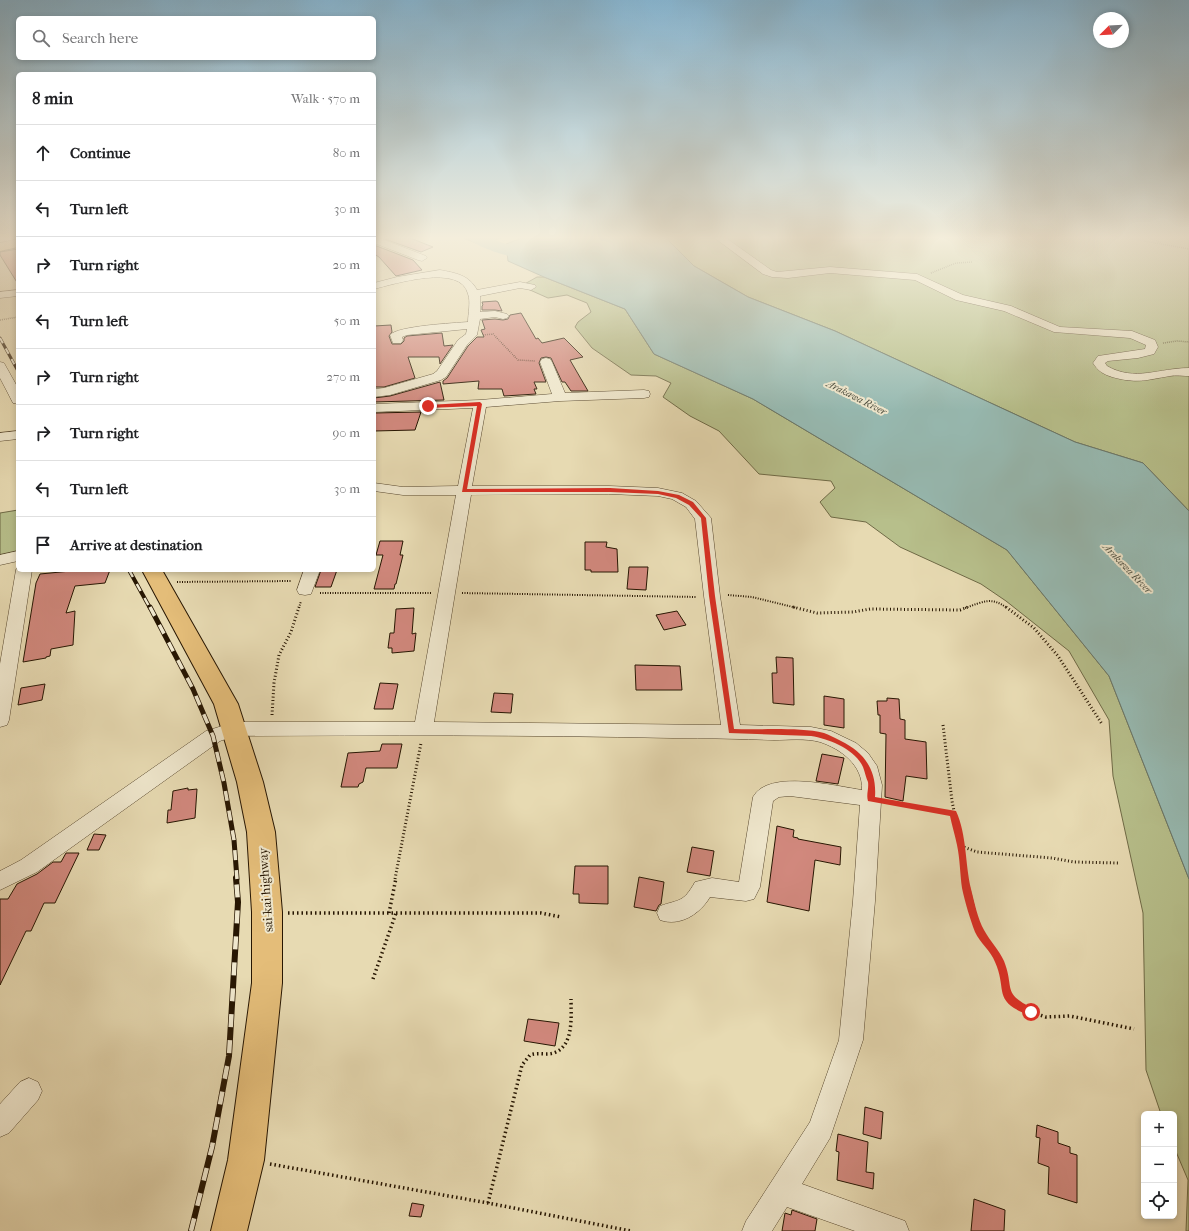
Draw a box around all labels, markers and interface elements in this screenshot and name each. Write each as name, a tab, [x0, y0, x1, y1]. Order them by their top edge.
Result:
north arrow	[1093, 12, 1129, 48]
search box	[16, 16, 376, 60]
icon: search	[30, 27, 52, 49]
text: Search here	[62, 29, 138, 47]
text: 8 min	[32, 88, 73, 108]
text: Walk · 570 m	[291, 91, 360, 106]
icon: ahead	[32, 142, 54, 164]
text: Continue	[70, 144, 130, 162]
text: 80 m	[333, 145, 360, 160]
icon: left	[32, 198, 54, 220]
text: Turn left	[70, 200, 128, 218]
text: 30 m	[334, 201, 360, 216]
icon: right	[32, 254, 54, 276]
text: Turn right	[70, 256, 139, 274]
text: 20 m	[333, 257, 360, 272]
icon: left	[32, 310, 54, 332]
text: Turn left	[70, 312, 128, 330]
text: 50 m	[334, 313, 360, 328]
icon: right	[32, 366, 54, 388]
text: Turn right	[70, 368, 139, 386]
text: 270 m	[326, 369, 360, 384]
water label: Arakawa River	[823, 377, 890, 419]
route end	[419, 397, 437, 415]
icon: right	[32, 422, 54, 444]
text: Turn right	[70, 424, 139, 442]
text: 90 m	[332, 425, 360, 440]
icon: left	[32, 478, 54, 500]
text: Turn left	[70, 480, 128, 498]
text: 30 m	[334, 481, 360, 496]
icon: arrive	[32, 534, 54, 556]
text: Arrive at destination	[70, 536, 202, 554]
water label: Arakawa River	[1099, 540, 1155, 597]
street label: sai-kai highway	[255, 846, 276, 933]
route start	[1022, 1003, 1040, 1021]
map controls	[1141, 1111, 1177, 1219]
button: +	[1141, 1111, 1177, 1147]
button: −	[1141, 1147, 1177, 1183]
button: locate	[1141, 1183, 1177, 1219]

